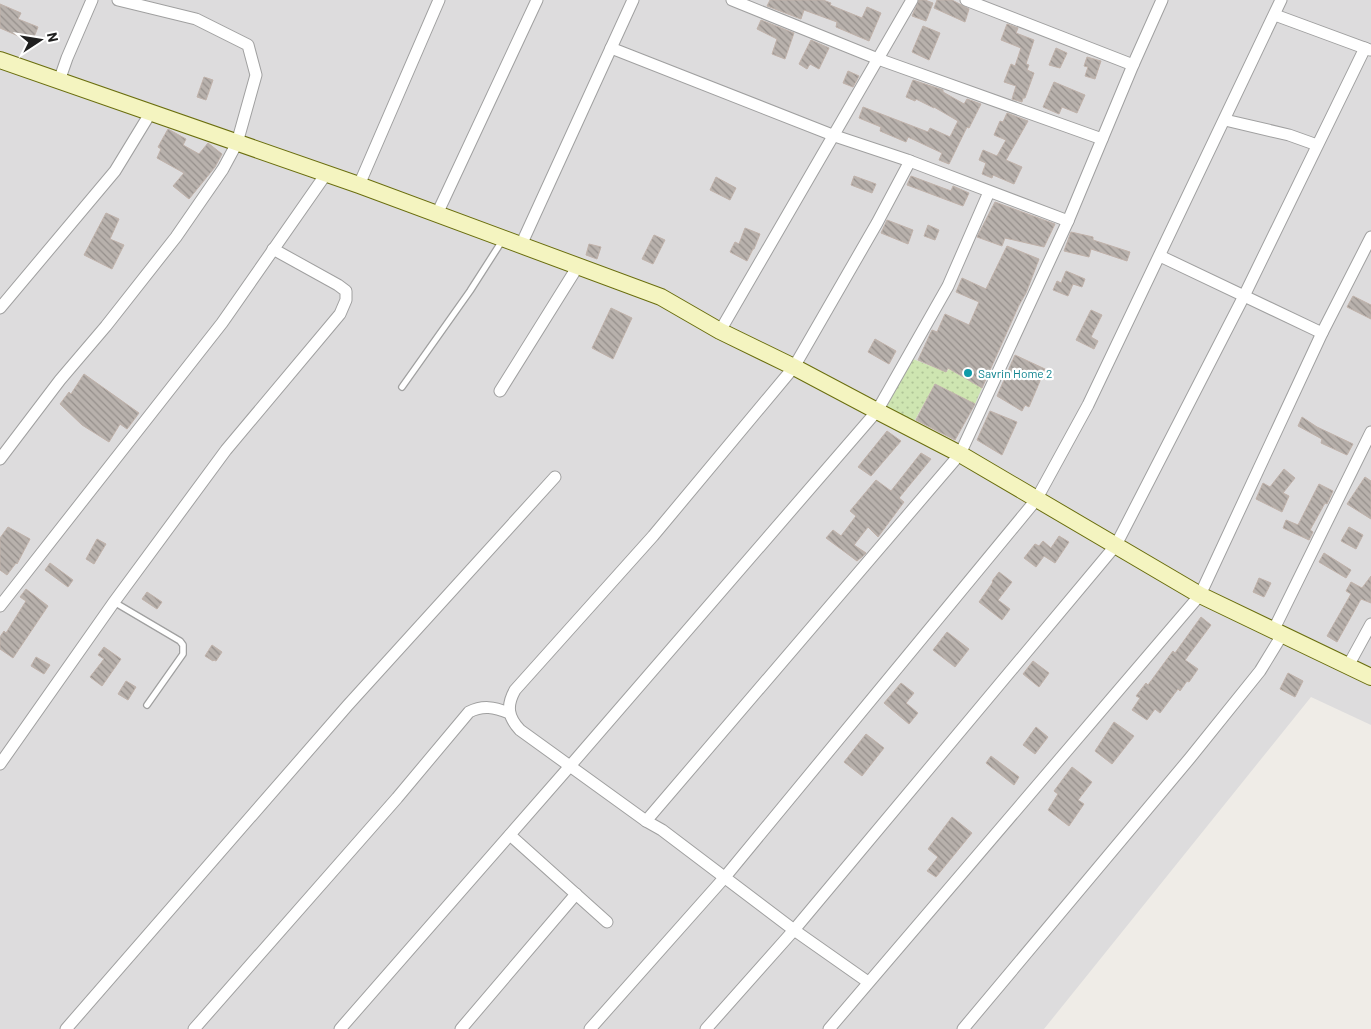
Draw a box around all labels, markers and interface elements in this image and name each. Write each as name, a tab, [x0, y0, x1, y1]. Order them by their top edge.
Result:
north arrow	[15, 15, 65, 65]
text: N	[44, 31, 62, 44]
place label: Savrin Home 2	[978, 366, 1053, 380]
marker: Savrin Home 2	[962, 367, 974, 379]

